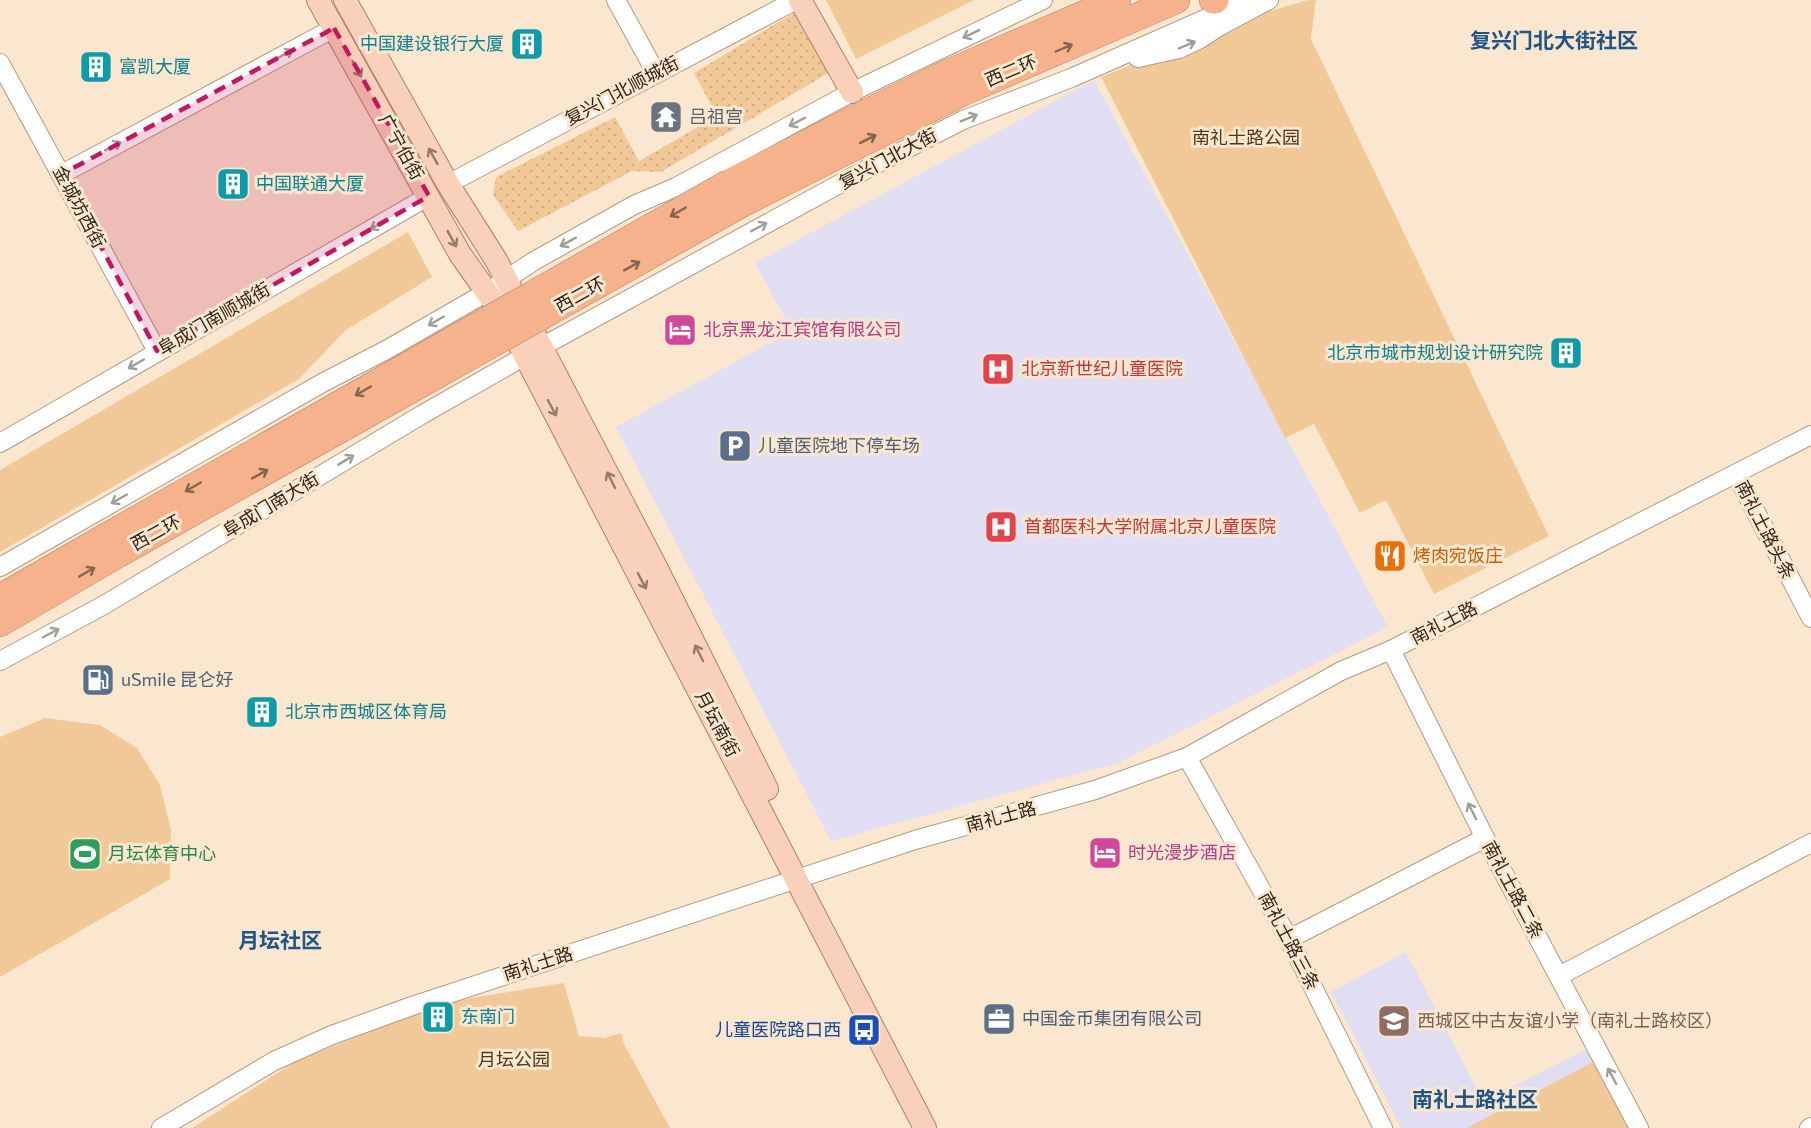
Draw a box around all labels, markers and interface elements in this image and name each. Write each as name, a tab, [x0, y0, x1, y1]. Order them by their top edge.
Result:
building icon: 中国建设银行大厦	[509, 26, 545, 62]
district label: 复兴门北大街社区	[1470, 27, 1638, 52]
one-way arrow	[962, 28, 980, 40]
place label: 中国建设银行大厦	[360, 32, 504, 54]
one-way arrow	[1177, 39, 1195, 50]
one-way arrow	[1055, 42, 1073, 53]
one-way arrow	[276, 48, 293, 60]
building icon: 富凯大厦	[78, 49, 114, 85]
street label: 西二环	[981, 49, 1040, 91]
street label: 复兴门北顺城街	[561, 51, 682, 129]
place label: 富凯大厦	[119, 55, 191, 77]
one-way arrow	[351, 60, 363, 77]
temple icon: 吕祖宫	[648, 99, 684, 135]
place label: 吕祖宫	[689, 105, 743, 127]
street label: 广宁伯街	[375, 110, 429, 183]
one-way arrow	[959, 112, 978, 123]
one-way arrow	[789, 116, 806, 128]
street label: 复兴门北大街	[835, 123, 940, 193]
park label: 南礼士路公园	[1192, 126, 1300, 148]
one-way arrow	[859, 132, 877, 144]
one-way arrow	[104, 140, 121, 152]
one-way arrow	[427, 148, 439, 165]
street label: 金城坊西街	[49, 162, 111, 251]
building icon: 中国联通大厦	[215, 166, 251, 202]
place label: 中国联通大厦	[256, 172, 364, 194]
one-way arrow	[670, 207, 688, 218]
one-way arrow	[370, 220, 387, 232]
one-way arrow	[749, 221, 767, 232]
one-way arrow	[447, 230, 458, 248]
one-way arrow	[560, 237, 578, 248]
one-way arrow	[623, 260, 640, 272]
street label: 西二环	[551, 271, 608, 317]
street label: 阜成门南顺城街	[153, 277, 274, 359]
hotel icon: 北京黑龙江宾馆有限公司	[662, 312, 698, 348]
one-way arrow	[428, 315, 445, 327]
place label: 北京黑龙江宾馆有限公司	[703, 318, 901, 340]
building icon: 北京市城市规划设计研究院	[1548, 335, 1584, 371]
place label: 北京市城市规划设计研究院	[1327, 341, 1543, 363]
hospital icon: 北京新世纪儿童医院	[980, 351, 1016, 387]
place label: 北京新世纪儿童医院	[1021, 357, 1183, 379]
one-way arrow	[128, 358, 145, 370]
one-way arrow	[355, 385, 372, 397]
one-way arrow	[547, 399, 558, 417]
parking icon: 儿童医院地下停车场	[717, 428, 753, 464]
place label: 儿童医院地下停车场	[758, 434, 920, 456]
one-way arrow	[337, 454, 354, 466]
street label: 阜成门南大街	[219, 467, 322, 541]
one-way arrow	[251, 468, 269, 479]
one-way arrow	[605, 471, 616, 489]
street label: 南礼士路头条	[1732, 476, 1800, 583]
one-way arrow	[185, 481, 202, 493]
one-way arrow	[111, 494, 129, 505]
street label: 西二环	[127, 509, 184, 555]
hospital icon: 首都医科大学附属北京儿童医院	[983, 509, 1019, 545]
place label: 首都医科大学附属北京儿童医院	[1024, 515, 1276, 537]
restaurant icon: 烤肉宛饭庄	[1372, 538, 1408, 574]
place label: 烤肉宛饭庄	[1413, 544, 1503, 566]
one-way arrow	[78, 566, 95, 578]
one-way arrow	[637, 572, 648, 590]
street label: 南礼士路	[1406, 596, 1481, 648]
one-way arrow	[42, 627, 60, 638]
one-way arrow	[693, 645, 705, 663]
fuel station icon: uSmile 昆仑好	[80, 662, 116, 698]
place label: uSmile 昆仑好	[121, 668, 233, 690]
street label: 月坛南街	[691, 687, 744, 760]
building icon: 北京市西城区体育局	[244, 694, 280, 730]
place label: 北京市西城区体育局	[285, 700, 447, 722]
street label: 南礼士路	[963, 796, 1038, 836]
one-way arrow	[1466, 803, 1478, 820]
hotel icon: 时光漫步酒店	[1087, 835, 1123, 871]
sports icon: 月坛体育中心	[67, 836, 103, 872]
street label: 南礼士路二条	[1479, 837, 1549, 942]
place label: 时光漫步酒店	[1128, 841, 1236, 863]
place label: 月坛体育中心	[108, 842, 216, 864]
street label: 南礼士路三条	[1255, 888, 1325, 993]
district label: 月坛社区	[238, 927, 322, 952]
street label: 南礼士路	[500, 941, 575, 985]
building icon: 东南门	[420, 999, 456, 1035]
office icon: 中国金币集团有限公司	[981, 1001, 1017, 1037]
school or university icon: 西城区中古友谊小学（南礼士路校区）	[1376, 1003, 1412, 1039]
place label: 东南门	[461, 1005, 515, 1027]
place label: 中国金币集团有限公司	[1022, 1007, 1202, 1029]
place label: 西城区中古友谊小学（南礼士路校区）	[1417, 1009, 1723, 1031]
bus stop icon: 儿童医院路口西	[846, 1012, 882, 1048]
place label: 儿童医院路口西	[715, 1018, 841, 1040]
park label: 月坛公园	[478, 1048, 550, 1070]
one-way arrow	[1606, 1068, 1617, 1086]
district label: 南礼士路社区	[1412, 1086, 1538, 1111]

